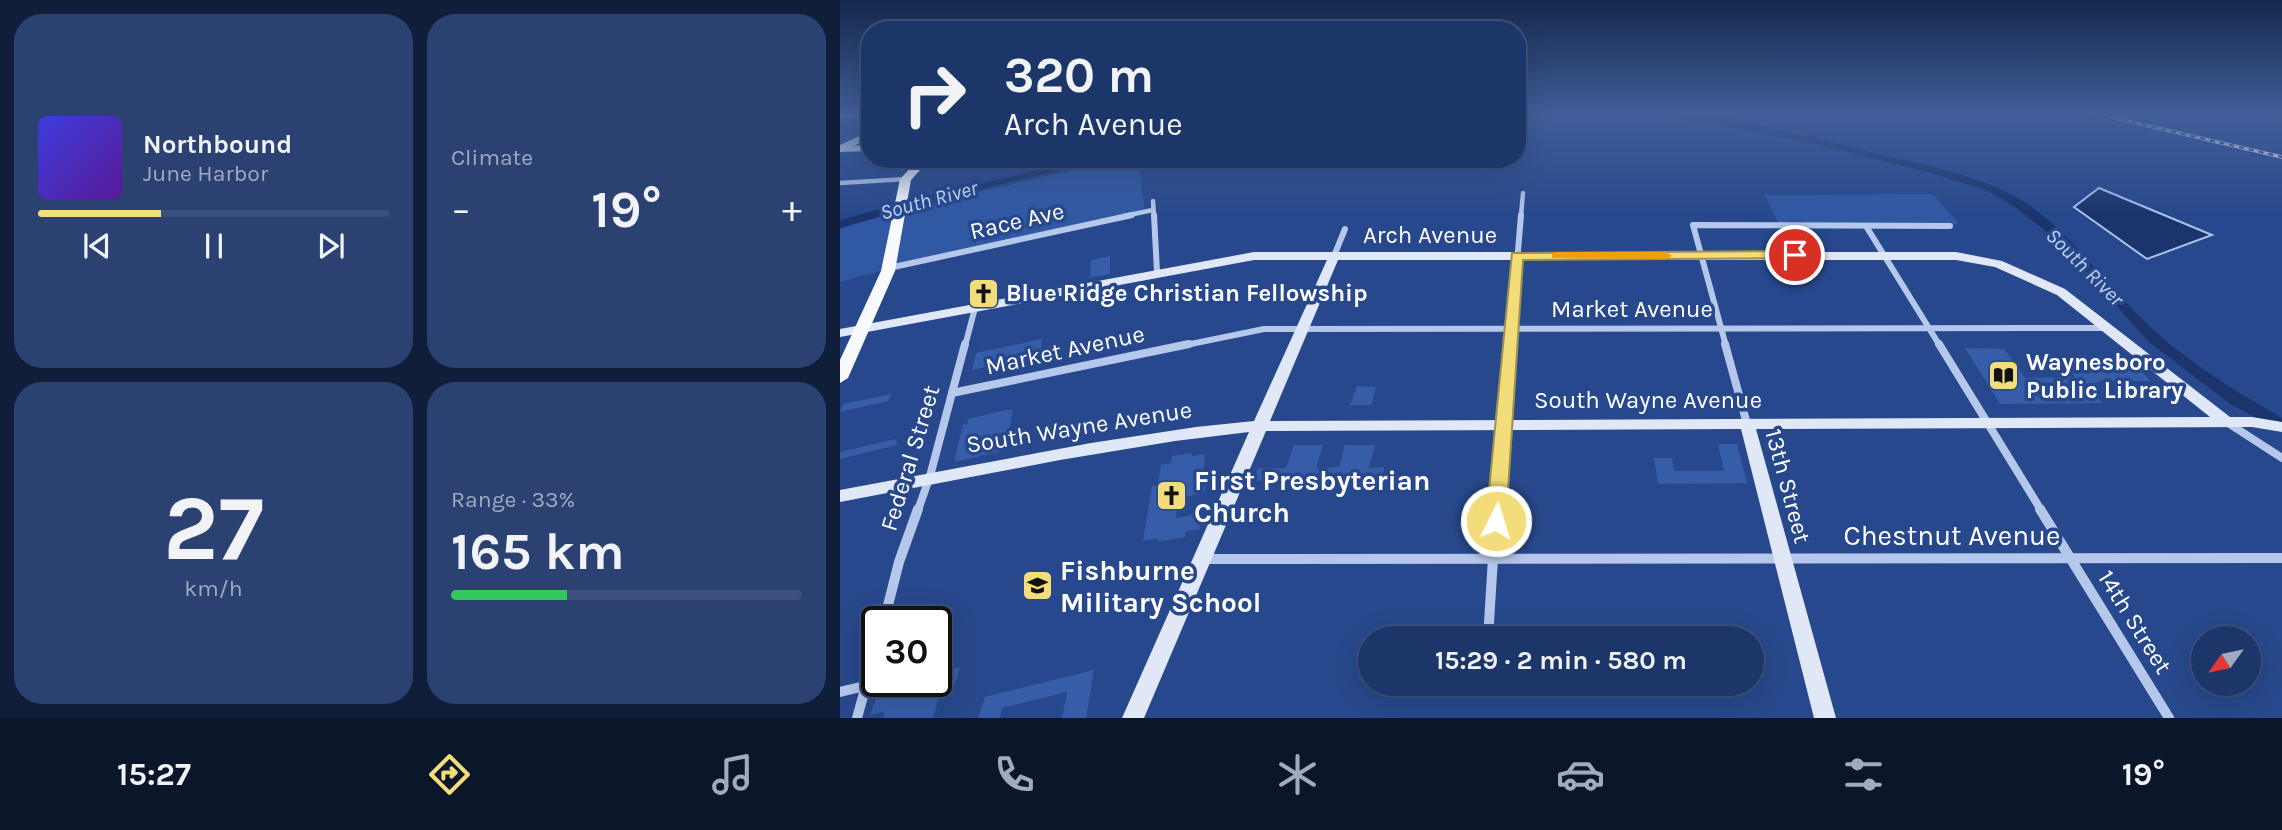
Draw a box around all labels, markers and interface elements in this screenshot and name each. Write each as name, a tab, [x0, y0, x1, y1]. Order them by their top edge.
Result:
text: 320 m	[1004, 47, 1154, 104]
icon: right	[889, 49, 980, 140]
text: Arch Avenue	[1004, 106, 1183, 143]
text: Northbound	[143, 129, 292, 160]
text: Climate	[451, 144, 533, 171]
text: June Harbor	[143, 160, 268, 187]
water label: South River	[878, 175, 981, 225]
text: 19°	[591, 179, 662, 240]
text: −	[451, 187, 471, 232]
text: +	[782, 187, 802, 232]
street label: Race Ave	[967, 197, 1067, 245]
street label: Arch Avenue	[1363, 221, 1497, 249]
water label: South River	[2041, 223, 2129, 311]
pin	[1765, 225, 1825, 285]
icon: previous	[78, 227, 116, 265]
icon: pause	[195, 227, 233, 265]
icon: next	[312, 227, 350, 265]
icon: arrive	[1776, 236, 1814, 274]
church icon: Blue Ridge Christian Fellowship	[966, 276, 1000, 310]
place label: Blue Ridge Christian Fellowship	[1006, 279, 1368, 307]
street label: Market Avenue	[1551, 295, 1713, 323]
street label: Market Avenue	[983, 319, 1147, 381]
place label: Waynesboro Public Library	[2026, 348, 2183, 404]
library icon: Waynesboro Public Library	[1986, 359, 2020, 393]
street label: Federal Street	[875, 382, 945, 534]
street label: South Wayne Avenue	[1534, 386, 1762, 414]
street label: South Wayne Avenue	[964, 395, 1194, 459]
street label: 13th Street	[1759, 426, 1817, 546]
place label: First Presbyterian Church	[1194, 464, 1430, 529]
text: 27	[163, 476, 264, 582]
church icon: First Presbyterian Church	[1154, 479, 1188, 513]
position arrow	[1459, 484, 1533, 558]
text: Range · 33%	[451, 486, 575, 513]
street label: Chestnut Avenue	[1844, 519, 2060, 552]
text: 165 km	[451, 521, 625, 582]
place label: Fishburne Military School	[1060, 554, 1261, 619]
street label: 14th Street	[2092, 565, 2178, 679]
school or university icon: Fishburne Military School	[1020, 569, 1054, 603]
text: km/h	[184, 575, 243, 602]
speed limit sign: 30	[861, 606, 952, 697]
north arrow	[2191, 626, 2261, 696]
map controls	[2191, 626, 2261, 696]
text: 15:29 · 2 min · 580 m	[1435, 645, 1687, 676]
icon: directions	[425, 750, 474, 799]
icon: music	[708, 750, 757, 799]
icon: phone	[990, 750, 1039, 799]
icon: climate	[1273, 750, 1322, 799]
icon: car	[1556, 750, 1605, 799]
icon: filters	[1839, 750, 1888, 799]
text: 15:27	[117, 756, 191, 793]
text: 19°	[2122, 756, 2165, 793]

